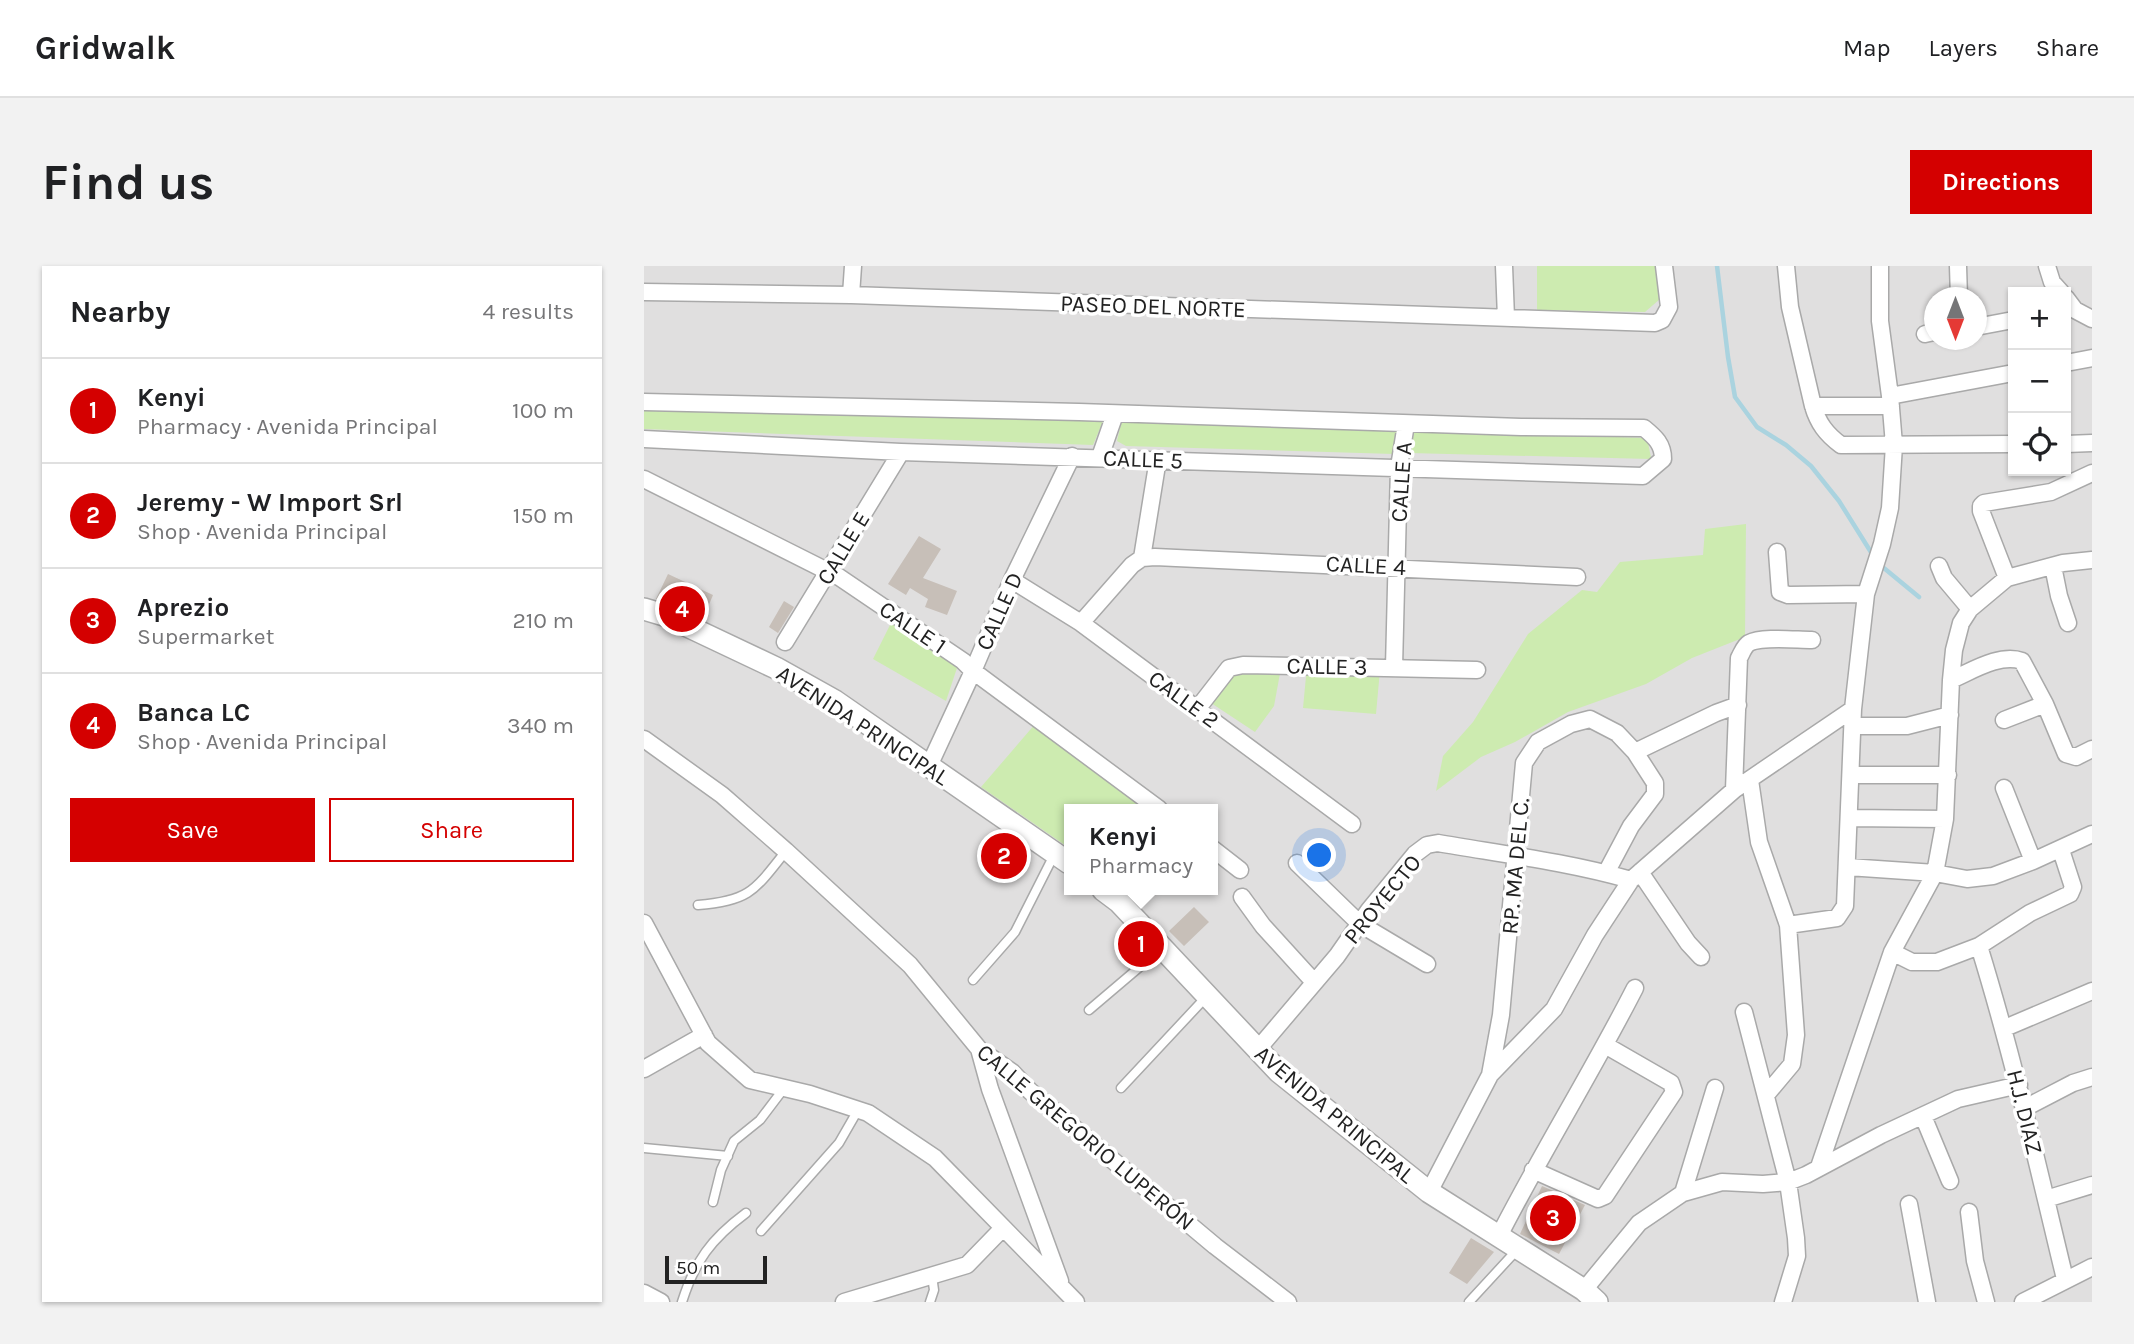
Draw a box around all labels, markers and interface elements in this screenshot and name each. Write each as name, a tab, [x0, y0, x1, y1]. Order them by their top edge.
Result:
text: Gridwalk	[35, 29, 175, 67]
text: Map	[1843, 34, 1891, 62]
text: Layers	[1929, 34, 1998, 62]
text: Share	[2036, 34, 2099, 62]
button: Directions	[1910, 150, 2092, 214]
text: Find us	[42, 154, 214, 211]
north arrow	[1924, 287, 1987, 350]
map controls	[2008, 287, 2071, 476]
button: +	[2008, 287, 2071, 350]
street label: PASEO DEL NORTE	[1060, 290, 1246, 323]
text: Nearby	[70, 294, 170, 330]
text: 4 results	[482, 298, 574, 325]
button: −	[2008, 350, 2071, 413]
text: Kenyi	[137, 382, 206, 413]
text: 1	[89, 397, 97, 424]
text: 100 m	[512, 397, 574, 424]
text: Pharmacy · Avenida Principal	[137, 413, 438, 440]
button: locate	[2008, 413, 2071, 476]
street label: CALLE A	[1385, 441, 1418, 523]
street label: CALLE 5	[1102, 445, 1184, 474]
text: Jeremy - W Import Srl	[137, 487, 403, 518]
text: 2	[86, 502, 100, 529]
text: 150 m	[513, 502, 574, 529]
street label: CALLE E	[811, 507, 876, 590]
text: Shop · Avenida Principal	[137, 518, 387, 545]
street label: CALLE 4	[1325, 550, 1407, 581]
street label: CALLE D	[970, 568, 1029, 654]
pin: 4	[659, 583, 705, 635]
text: Aprezio	[137, 592, 229, 623]
street label: CALLE 1	[874, 595, 951, 660]
text: 3	[86, 607, 100, 634]
text: 210 m	[512, 607, 574, 634]
text: Supermarket	[137, 623, 274, 650]
street label: CALLE 3	[1286, 652, 1368, 681]
street label: AVENIDA PRINCIPAL	[772, 660, 954, 791]
street label: CALLE 2	[1143, 665, 1224, 734]
text: Banca LC	[137, 697, 250, 728]
text: 4	[86, 712, 100, 739]
text: 340 m	[507, 712, 574, 739]
text: Shop · Avenida Principal	[137, 728, 387, 755]
street label: RP. MA DEL C.	[1496, 797, 1535, 935]
button: Save	[70, 798, 315, 862]
button: Share	[329, 798, 574, 862]
popup	[1064, 804, 1218, 895]
text: Kenyi	[1089, 821, 1157, 852]
pin: 2	[981, 830, 1027, 882]
your location	[1302, 838, 1336, 872]
street label: PROYECTO	[1338, 849, 1427, 950]
text: Pharmacy	[1089, 852, 1193, 879]
pin: 1	[1118, 918, 1164, 970]
street label: CALLE GREGORIO LUPERÓN	[971, 1038, 1200, 1236]
street label: AVENIDA PRINCIPAL	[1249, 1040, 1420, 1189]
street label: H.J. DIAZ	[2001, 1067, 2048, 1157]
pin: 3	[1530, 1192, 1576, 1244]
scale bar	[665, 1253, 766, 1285]
text: 50 m	[676, 1257, 720, 1279]

